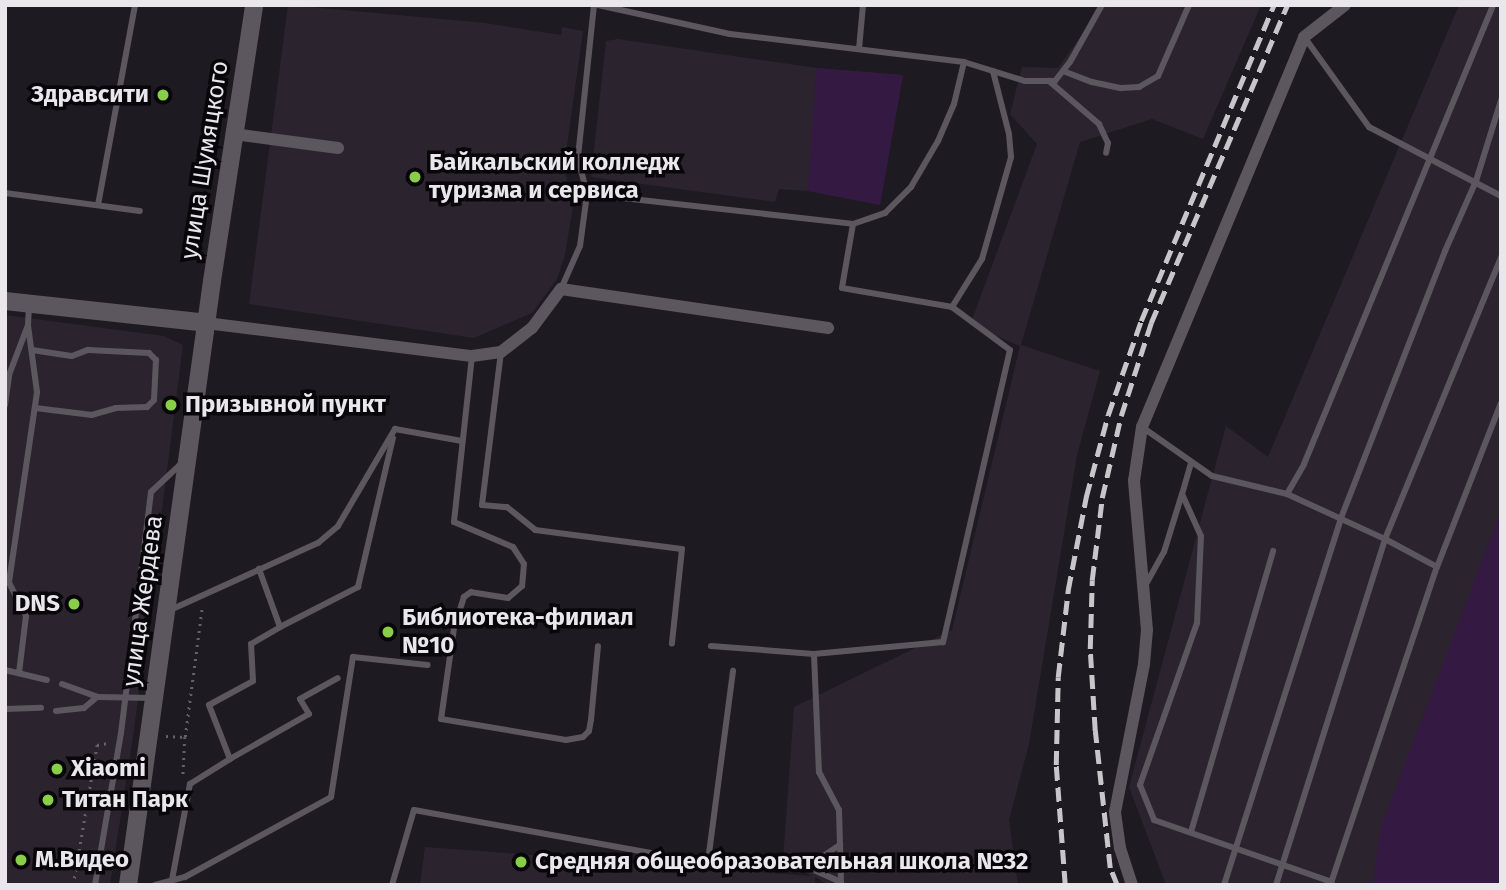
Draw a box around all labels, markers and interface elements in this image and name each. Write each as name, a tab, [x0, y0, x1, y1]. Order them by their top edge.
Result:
street label: улица Шумяцкого	[175, 59, 235, 261]
place label: Здравсити	[31, 81, 149, 109]
marker: Здравсити	[155, 87, 171, 103]
place label: Байкальский колледж туризма и сервиса	[429, 149, 680, 205]
marker: Байкальский колледж туризма и сервиса	[407, 169, 423, 185]
place label: Призывной пункт	[185, 391, 386, 419]
marker: Призывной пункт	[163, 397, 179, 413]
street label: улица Жердева	[117, 514, 169, 688]
place label: DNS	[15, 590, 60, 618]
marker: DNS	[66, 596, 82, 612]
place label: Библиотека-филиал №10	[402, 604, 634, 660]
marker: Библиотека-филиал №10	[380, 624, 396, 640]
place label: Xiaomi	[71, 755, 146, 783]
marker: Xiaomi	[49, 761, 65, 777]
place label: Титан Парк	[62, 786, 188, 814]
marker: Титан Парк	[40, 792, 56, 808]
place label: М.Видео	[35, 846, 129, 874]
place label: Средняя общеобразовательная школа №32	[535, 848, 1028, 876]
marker: М.Видео	[13, 852, 29, 868]
marker: Средняя общеобразовательная школа №32	[513, 854, 529, 870]

